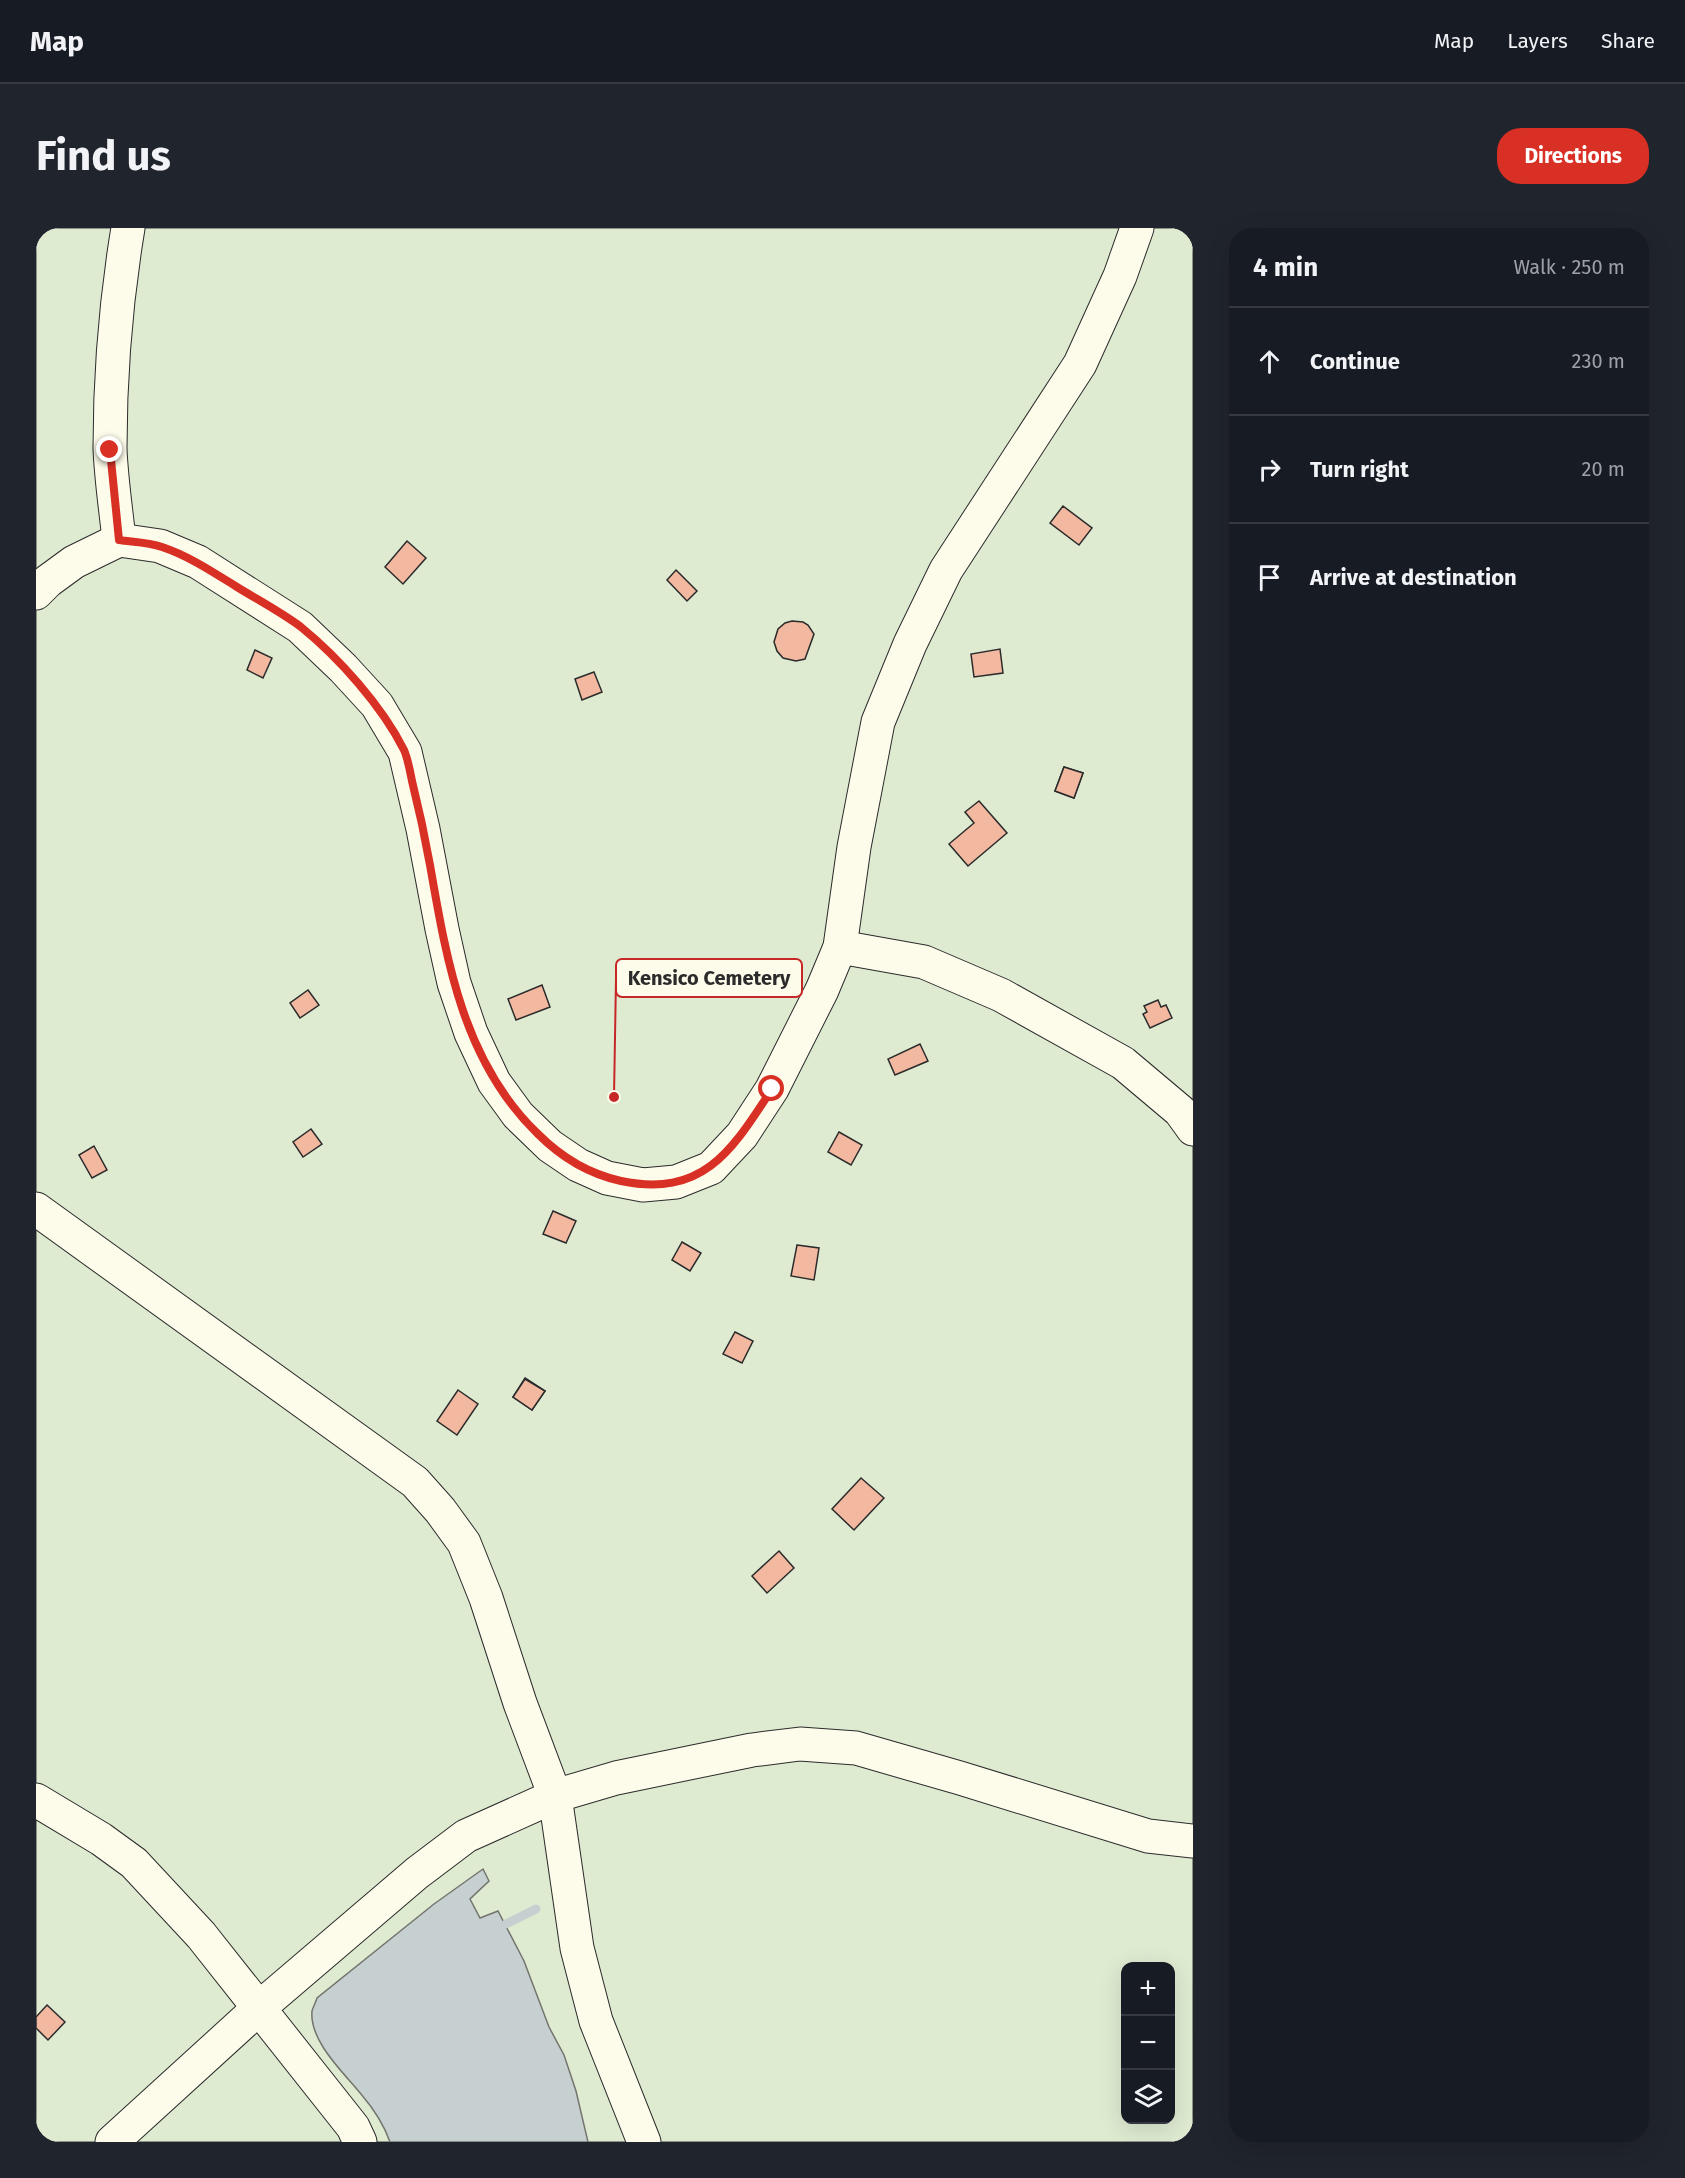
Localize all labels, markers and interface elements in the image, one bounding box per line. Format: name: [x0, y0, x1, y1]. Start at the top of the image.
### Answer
text: Map: [30, 25, 84, 58]
text: Map: [1434, 28, 1474, 54]
text: Layers: [1507, 28, 1568, 54]
text: Share: [1601, 28, 1655, 54]
button: Directions: [1497, 128, 1649, 184]
text: Find us: [36, 131, 171, 181]
text: 4 min: [1253, 252, 1318, 283]
text: Walk · 250 m: [1513, 255, 1625, 279]
icon: ahead: [1253, 345, 1286, 378]
text: Continue: [1310, 348, 1400, 375]
text: 230 m: [1572, 349, 1625, 373]
route end: [96, 436, 122, 462]
icon: right: [1253, 453, 1286, 486]
text: Turn right: [1310, 456, 1409, 483]
text: 20 m: [1582, 457, 1625, 481]
icon: arrive: [1253, 561, 1286, 594]
text: Arrive at destination: [1310, 564, 1517, 591]
callout: Kensico Cemetery: [616, 959, 802, 997]
text: Kensico Cemetery: [628, 966, 791, 990]
route start: [758, 1075, 784, 1101]
map controls: [1121, 1962, 1175, 2124]
button: +: [1121, 1962, 1175, 2016]
button: −: [1121, 2016, 1175, 2070]
button: layers: [1121, 2070, 1175, 2124]

